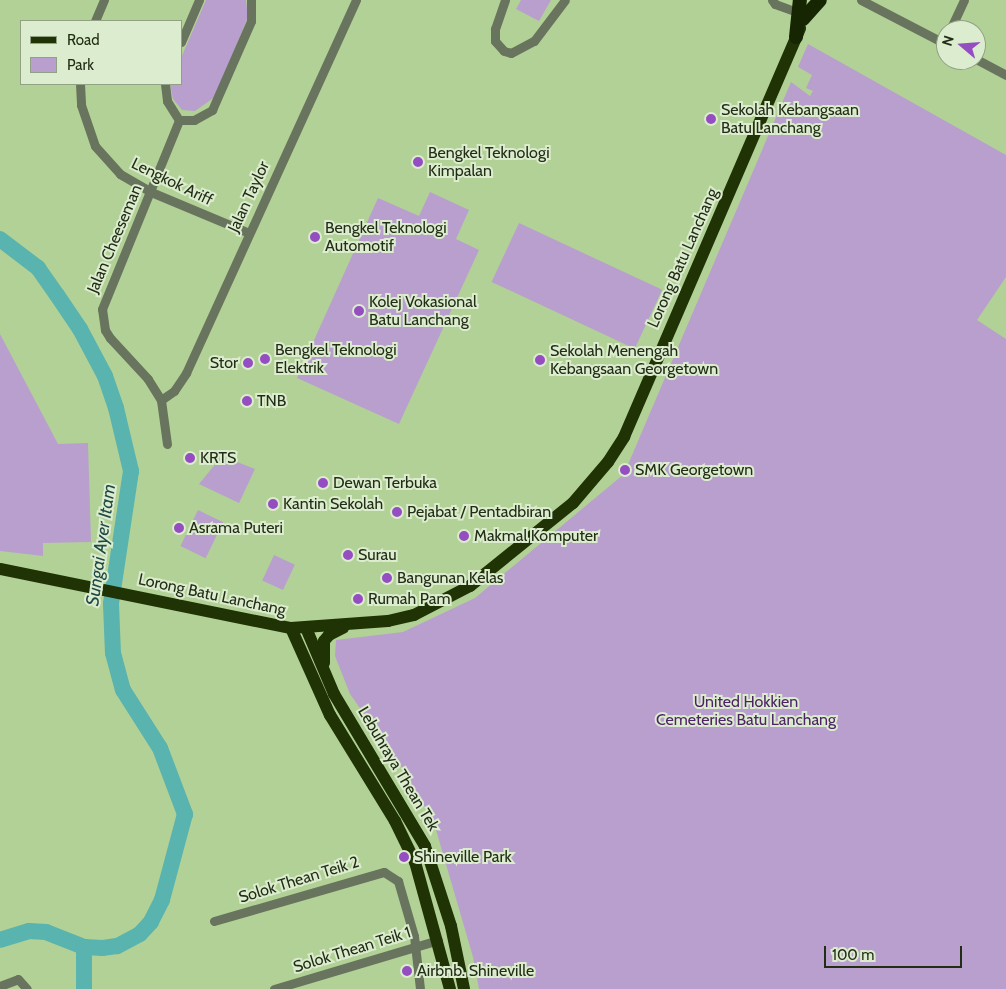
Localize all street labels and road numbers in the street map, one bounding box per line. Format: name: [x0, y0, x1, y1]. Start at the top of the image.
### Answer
street label: Lengkok Ariff: [128, 154, 216, 210]
street label: Jalan Taylor: [224, 158, 274, 236]
street label: Jalan Cheeseman: [84, 182, 146, 296]
street label: Lorong Batu Lanchang: [644, 185, 722, 331]
street label: Lorong Batu Lanchang: [136, 570, 288, 620]
street label: Lebuhraya Thean Tek: [353, 703, 443, 835]
street label: Solok Thean Teik 2: [236, 853, 362, 907]
street label: Solok Thean Teik 1: [291, 923, 413, 977]

